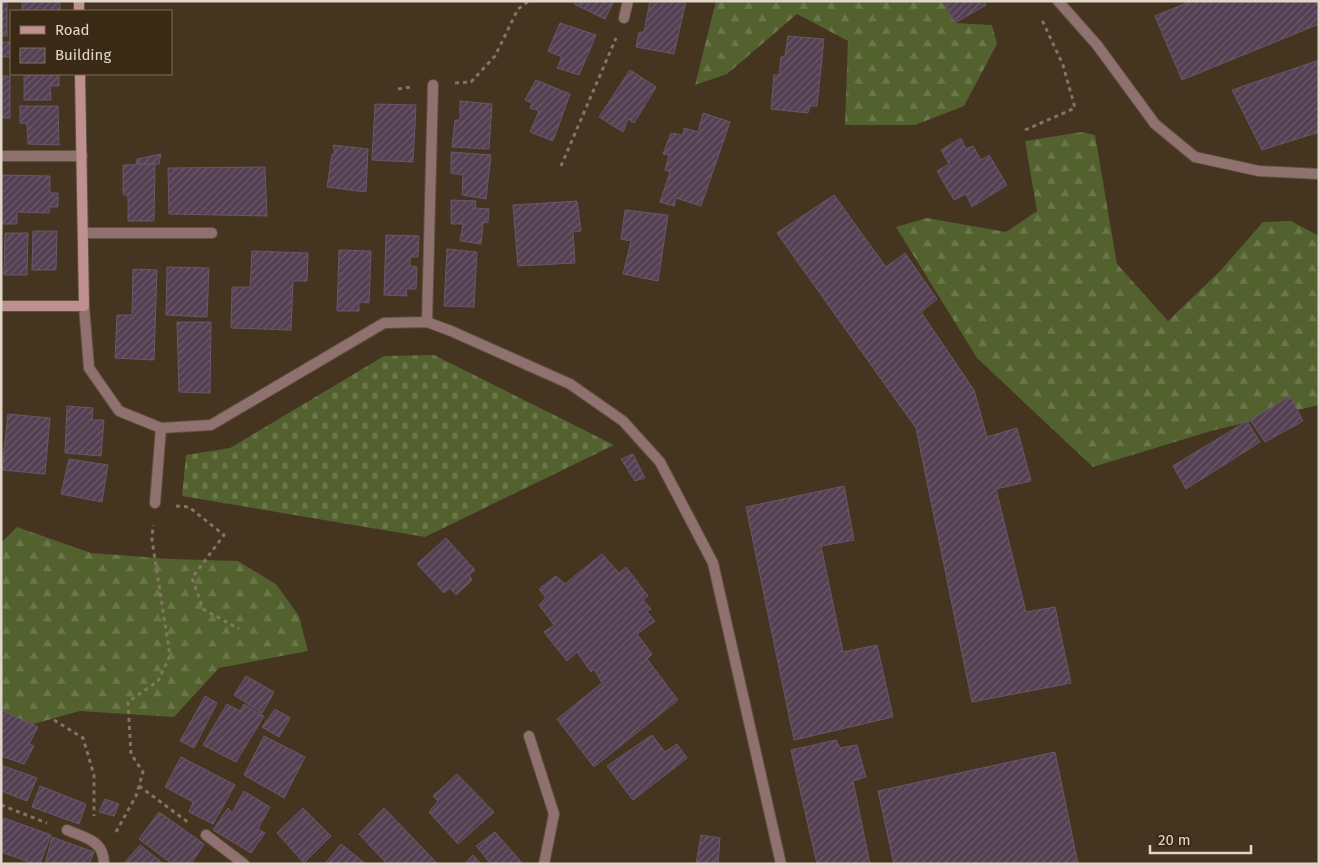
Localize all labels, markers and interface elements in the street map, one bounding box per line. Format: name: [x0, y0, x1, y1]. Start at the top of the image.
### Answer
legend: [10, 10, 172, 75]
text: Road: [55, 21, 90, 39]
text: Building: [55, 46, 111, 64]
scale bar: [1150, 822, 1251, 854]
text: 20 m: [1158, 831, 1191, 849]

